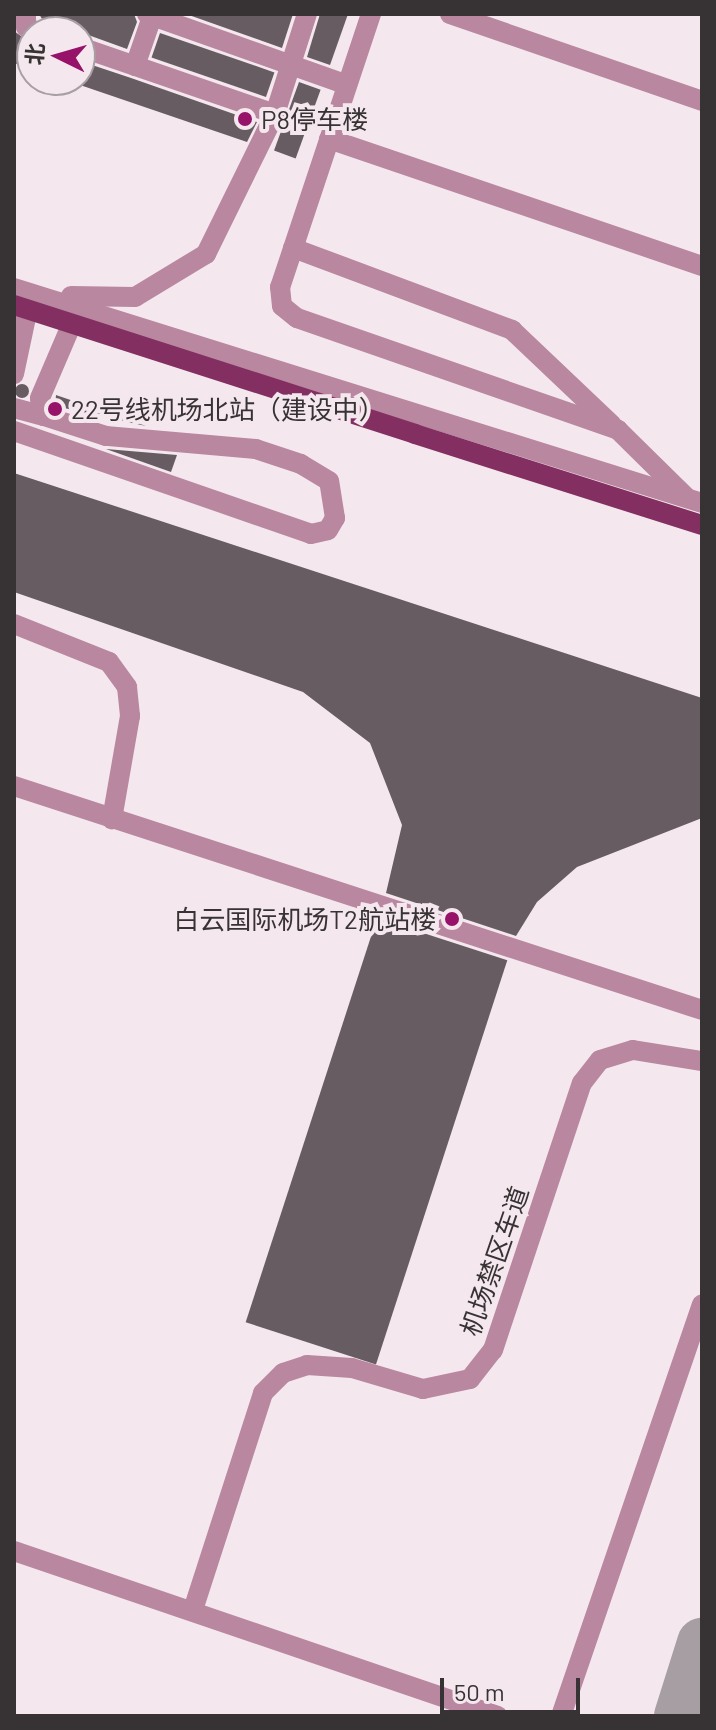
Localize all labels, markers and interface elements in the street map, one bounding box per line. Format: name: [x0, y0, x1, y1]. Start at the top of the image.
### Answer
north arrow: [16, 16, 96, 96]
text: 北: [20, 42, 48, 66]
place label: P8停车楼: [261, 103, 368, 135]
marker: P8停车楼: [236, 110, 254, 128]
place label: 22号线机场北站（建设中）: [71, 393, 385, 425]
marker: 22号线机场北站（建设中）: [46, 400, 64, 418]
place label: 白云国际机场T2航站楼: [173, 903, 436, 935]
marker: 白云国际机场T2航站楼: [443, 910, 461, 928]
street label: 机场禁区车道: [454, 1182, 534, 1340]
scale bar: [444, 1662, 584, 1712]
text: 50 m: [454, 1677, 505, 1706]

